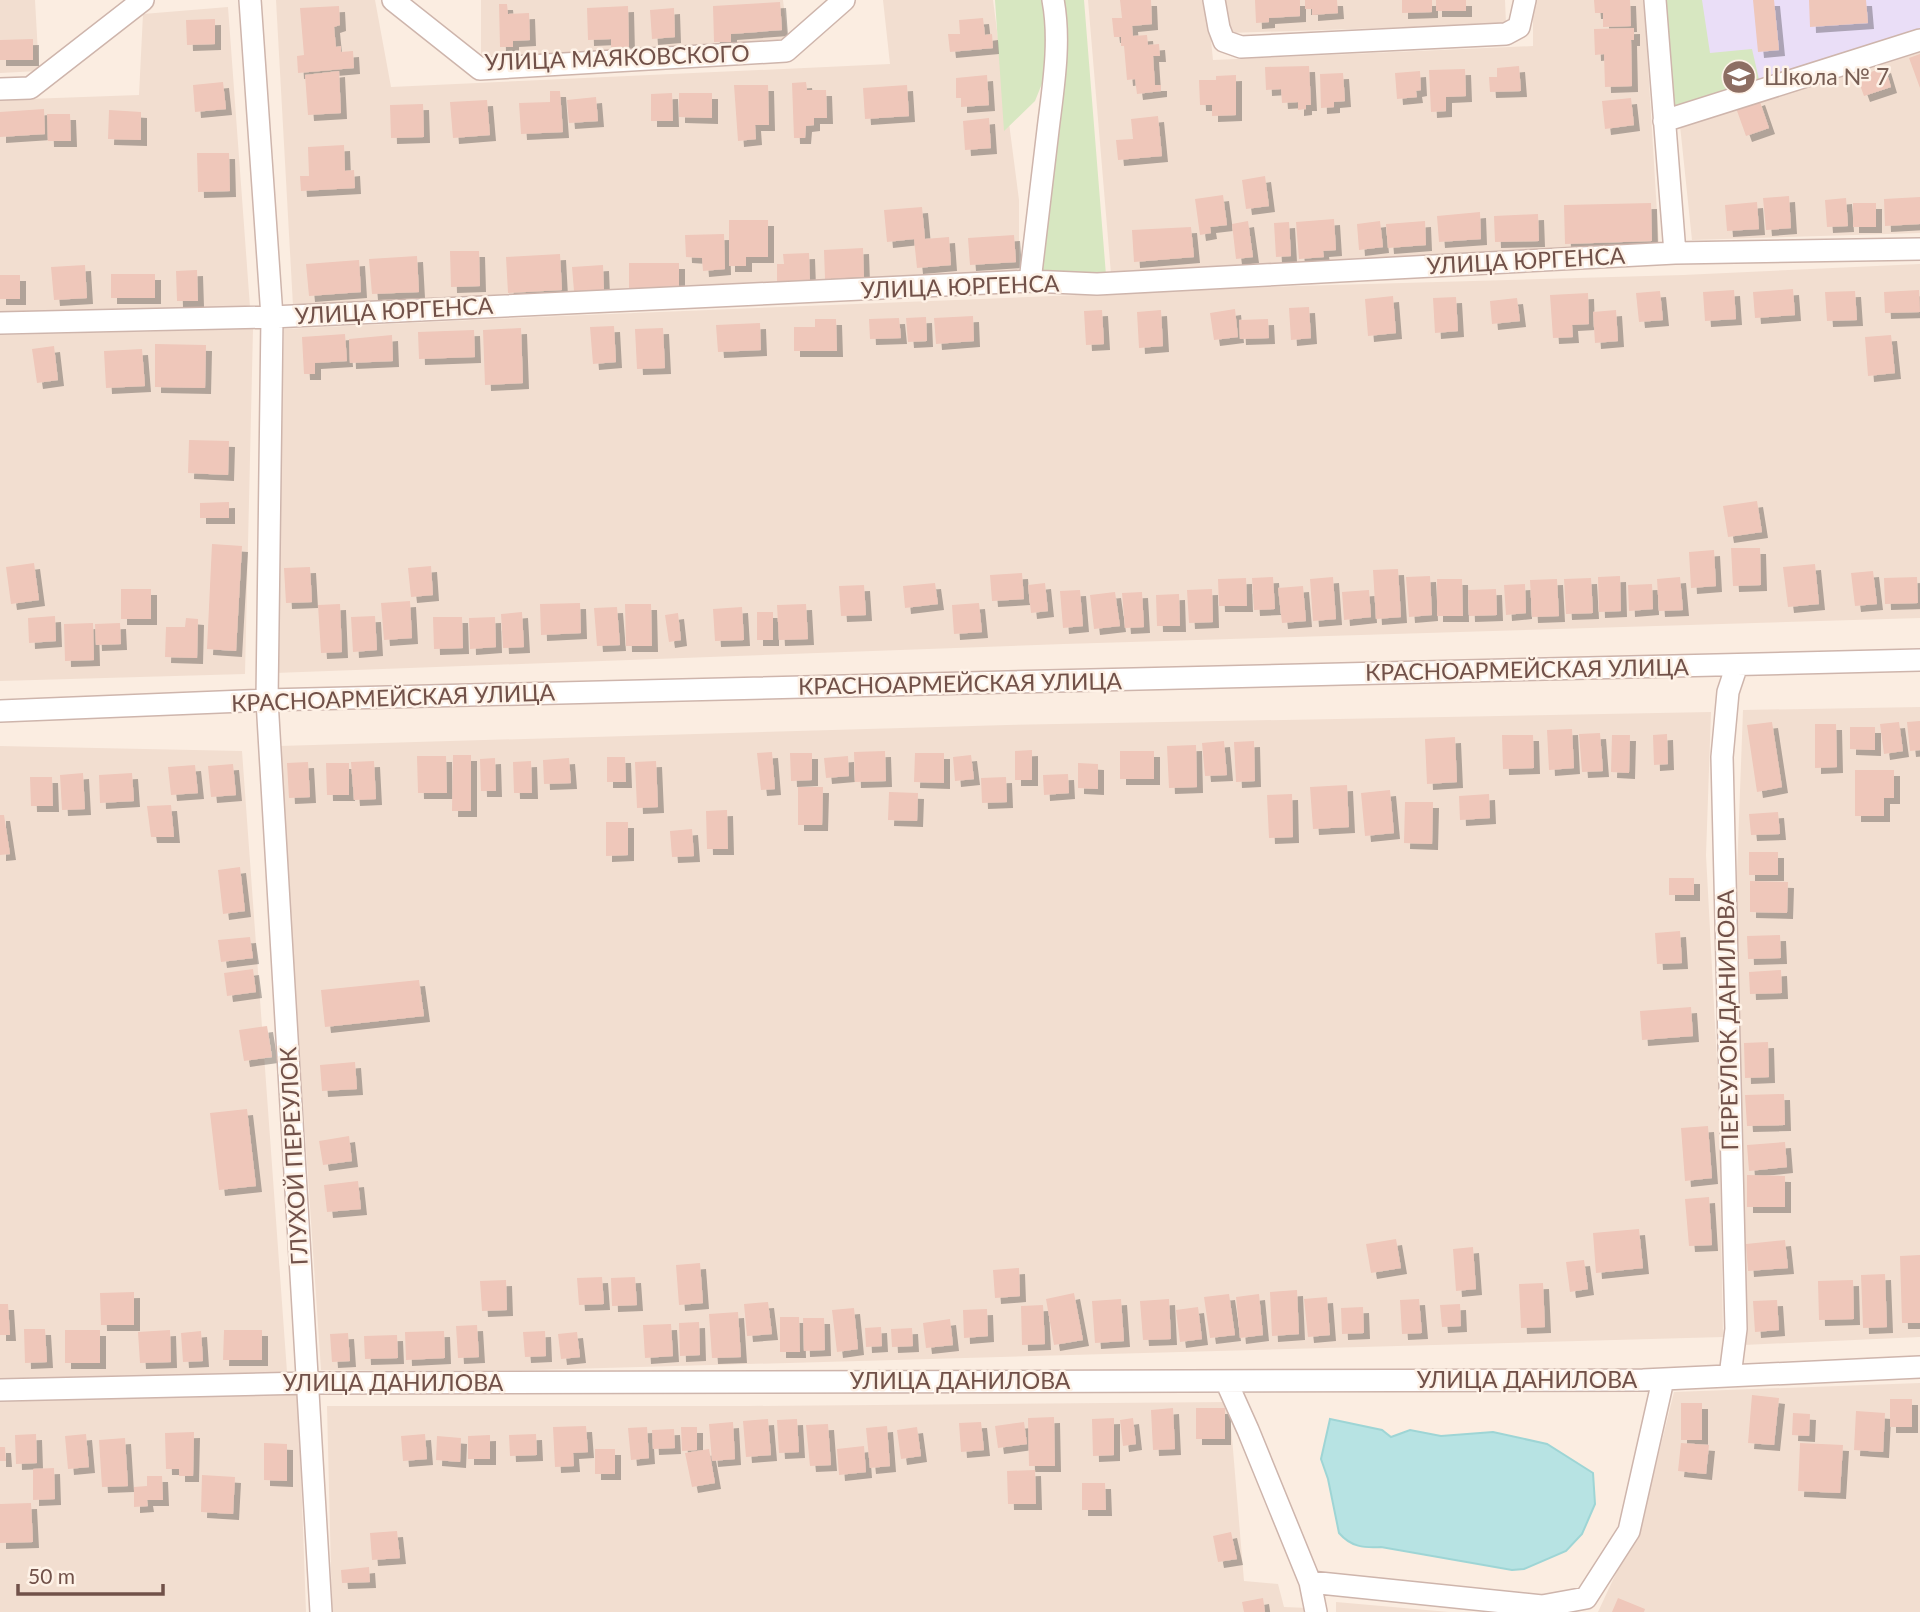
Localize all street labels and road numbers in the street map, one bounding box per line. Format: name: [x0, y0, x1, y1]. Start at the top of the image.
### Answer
street label: УЛИЦА МАЯКОВСКОГО: [484, 38, 750, 76]
street label: УЛИЦА ЮРГЕНСА: [1426, 241, 1626, 279]
street label: УЛИЦА ЮРГЕНСА: [860, 269, 1060, 303]
street label: УЛИЦА ЮРГЕНСА: [294, 291, 494, 329]
street label: КРАСНОАРМЕЙСКАЯ УЛИЦА: [1365, 652, 1690, 686]
street label: КРАСНОАРМЕЙСКАЯ УЛИЦА: [798, 666, 1123, 700]
street label: КРАСНОАРМЕЙСКАЯ УЛИЦА: [231, 677, 556, 717]
street label: ПЕРЕУЛОК ДАНИЛОВА: [1711, 889, 1743, 1151]
street label: ГЛУХОЙ ПЕРЕУЛОК: [273, 1045, 313, 1266]
street label: УЛИЦА ДАНИЛОВА: [1417, 1365, 1638, 1393]
street label: УЛИЦА ДАНИЛОВА: [850, 1366, 1071, 1394]
street label: УЛИЦА ДАНИЛОВА: [283, 1368, 504, 1396]

